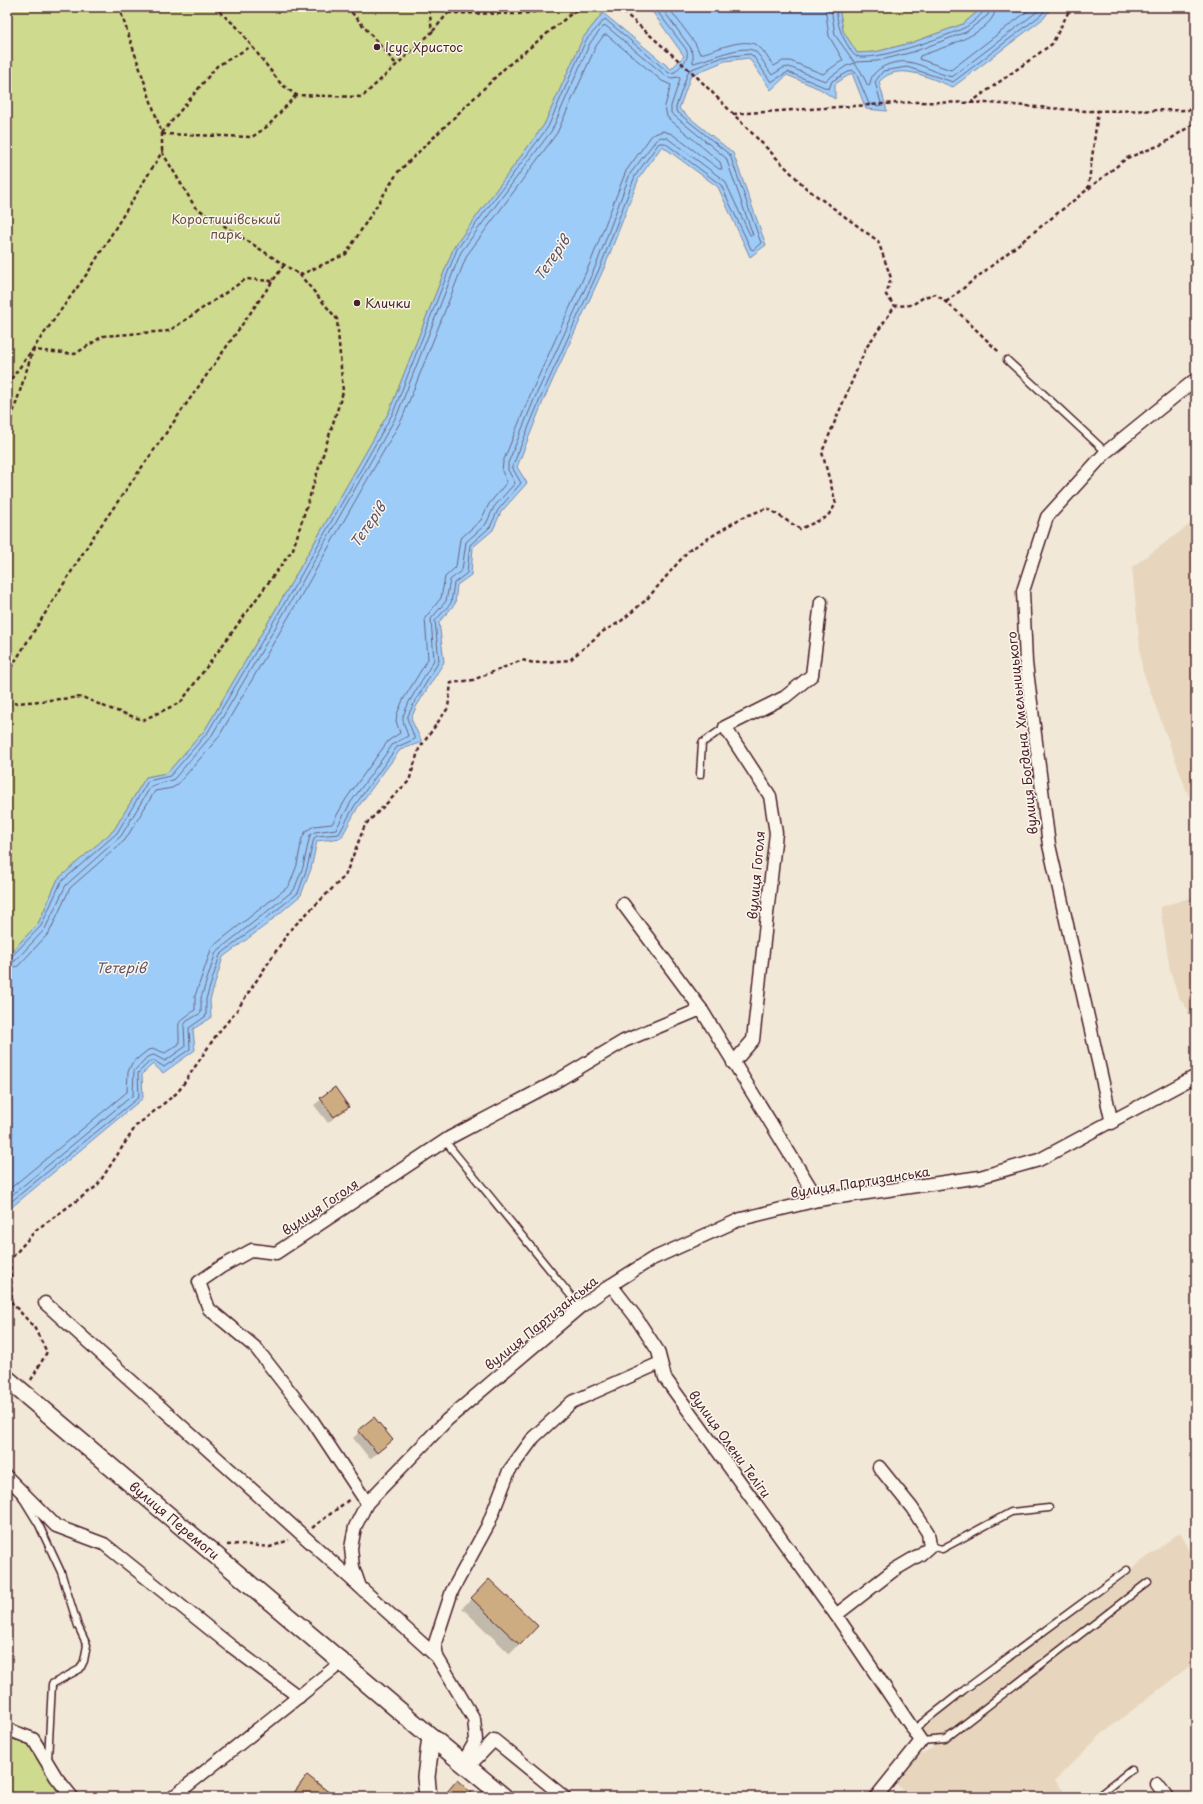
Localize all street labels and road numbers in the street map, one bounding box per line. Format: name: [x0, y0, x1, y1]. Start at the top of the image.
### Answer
street label: вулиця Богдана Хмельницького: [1001, 630, 1042, 836]
street label: вулиця Гоголя: [742, 830, 769, 920]
street label: вулиця Партизанська: [789, 1161, 932, 1202]
street label: вулиця Гоголя: [278, 1174, 362, 1239]
street label: вулиця Партизанська: [480, 1270, 602, 1374]
street label: вулиця Олени Теліги: [685, 1386, 776, 1501]
street label: вулиця Перемоги: [126, 1476, 224, 1564]

